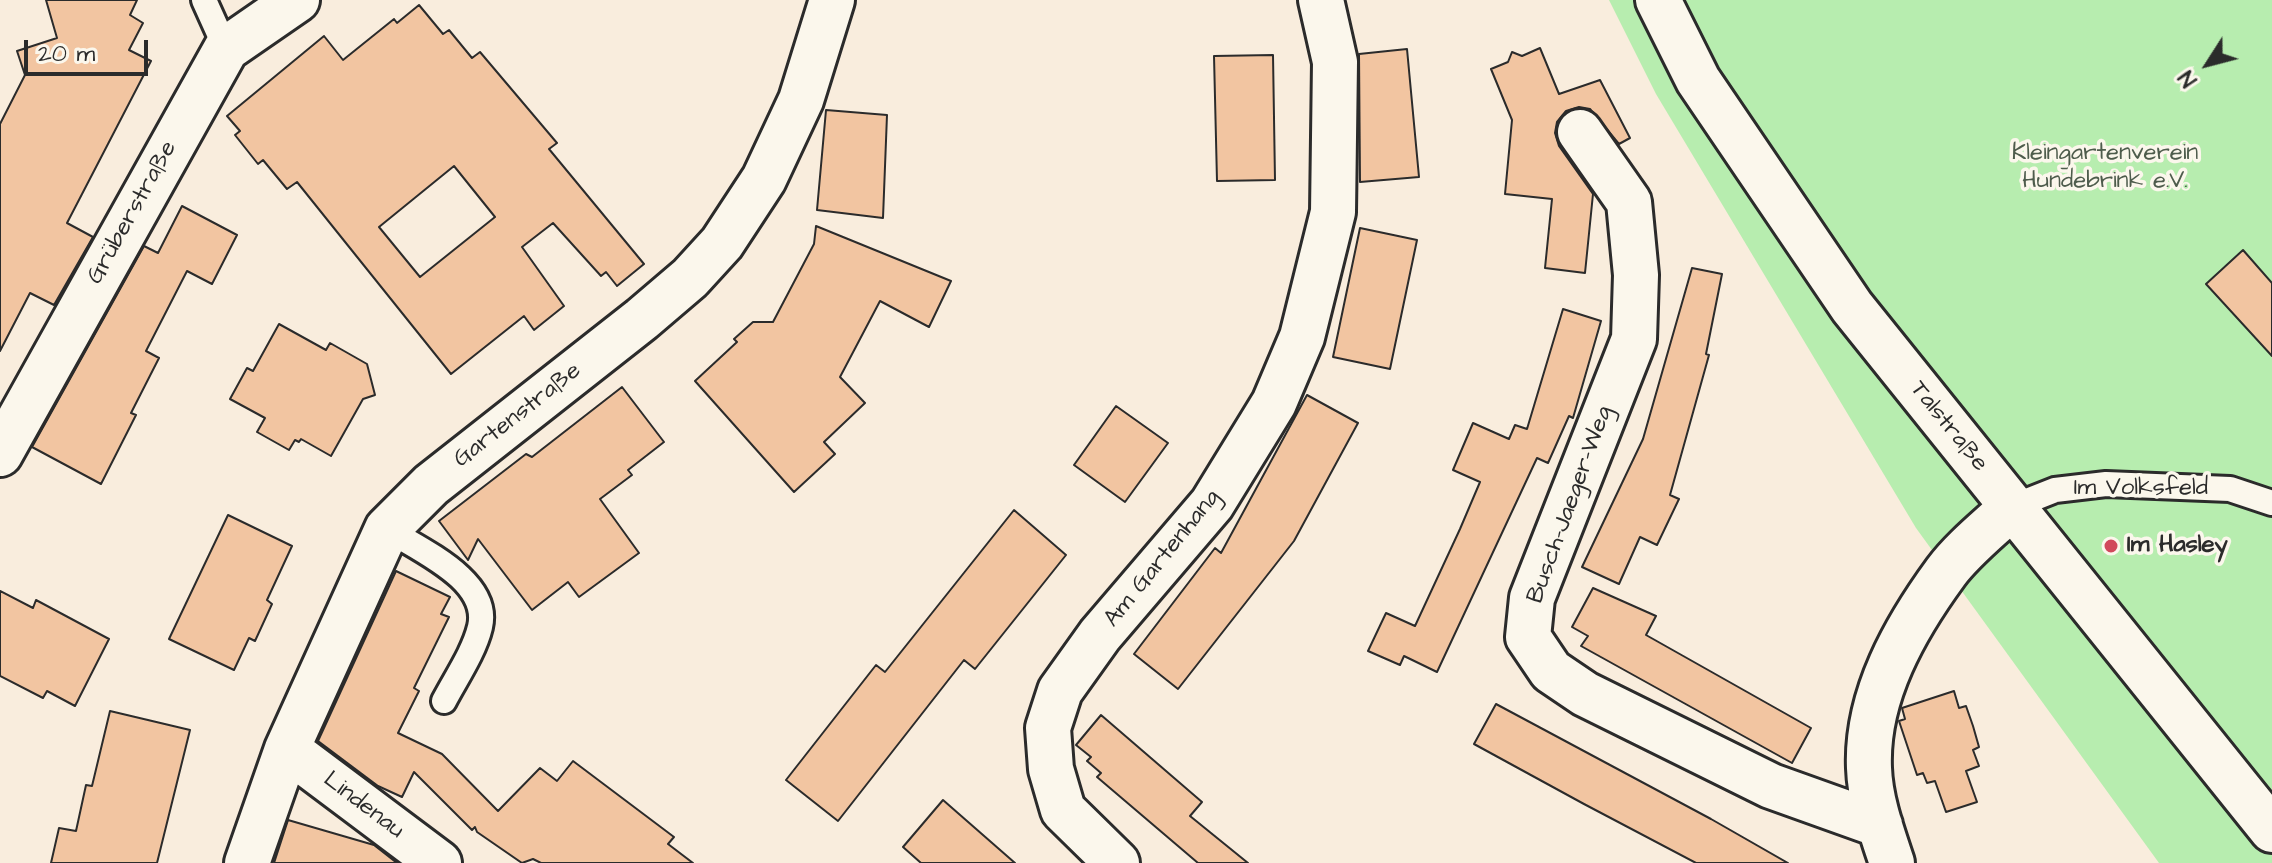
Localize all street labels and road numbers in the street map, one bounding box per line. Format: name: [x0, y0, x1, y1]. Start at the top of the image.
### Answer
street label: Grüberstraße: [82, 136, 184, 290]
street label: Gartenstraße: [448, 357, 588, 475]
street label: Talstraße: [1903, 376, 1993, 478]
street label: Busch-Jaeger-Weg: [1522, 402, 1620, 608]
street label: Im Volksfeld: [2074, 475, 2208, 503]
street label: Am Gartenhang: [1099, 484, 1227, 634]
street label: Lindenau: [317, 766, 409, 846]

